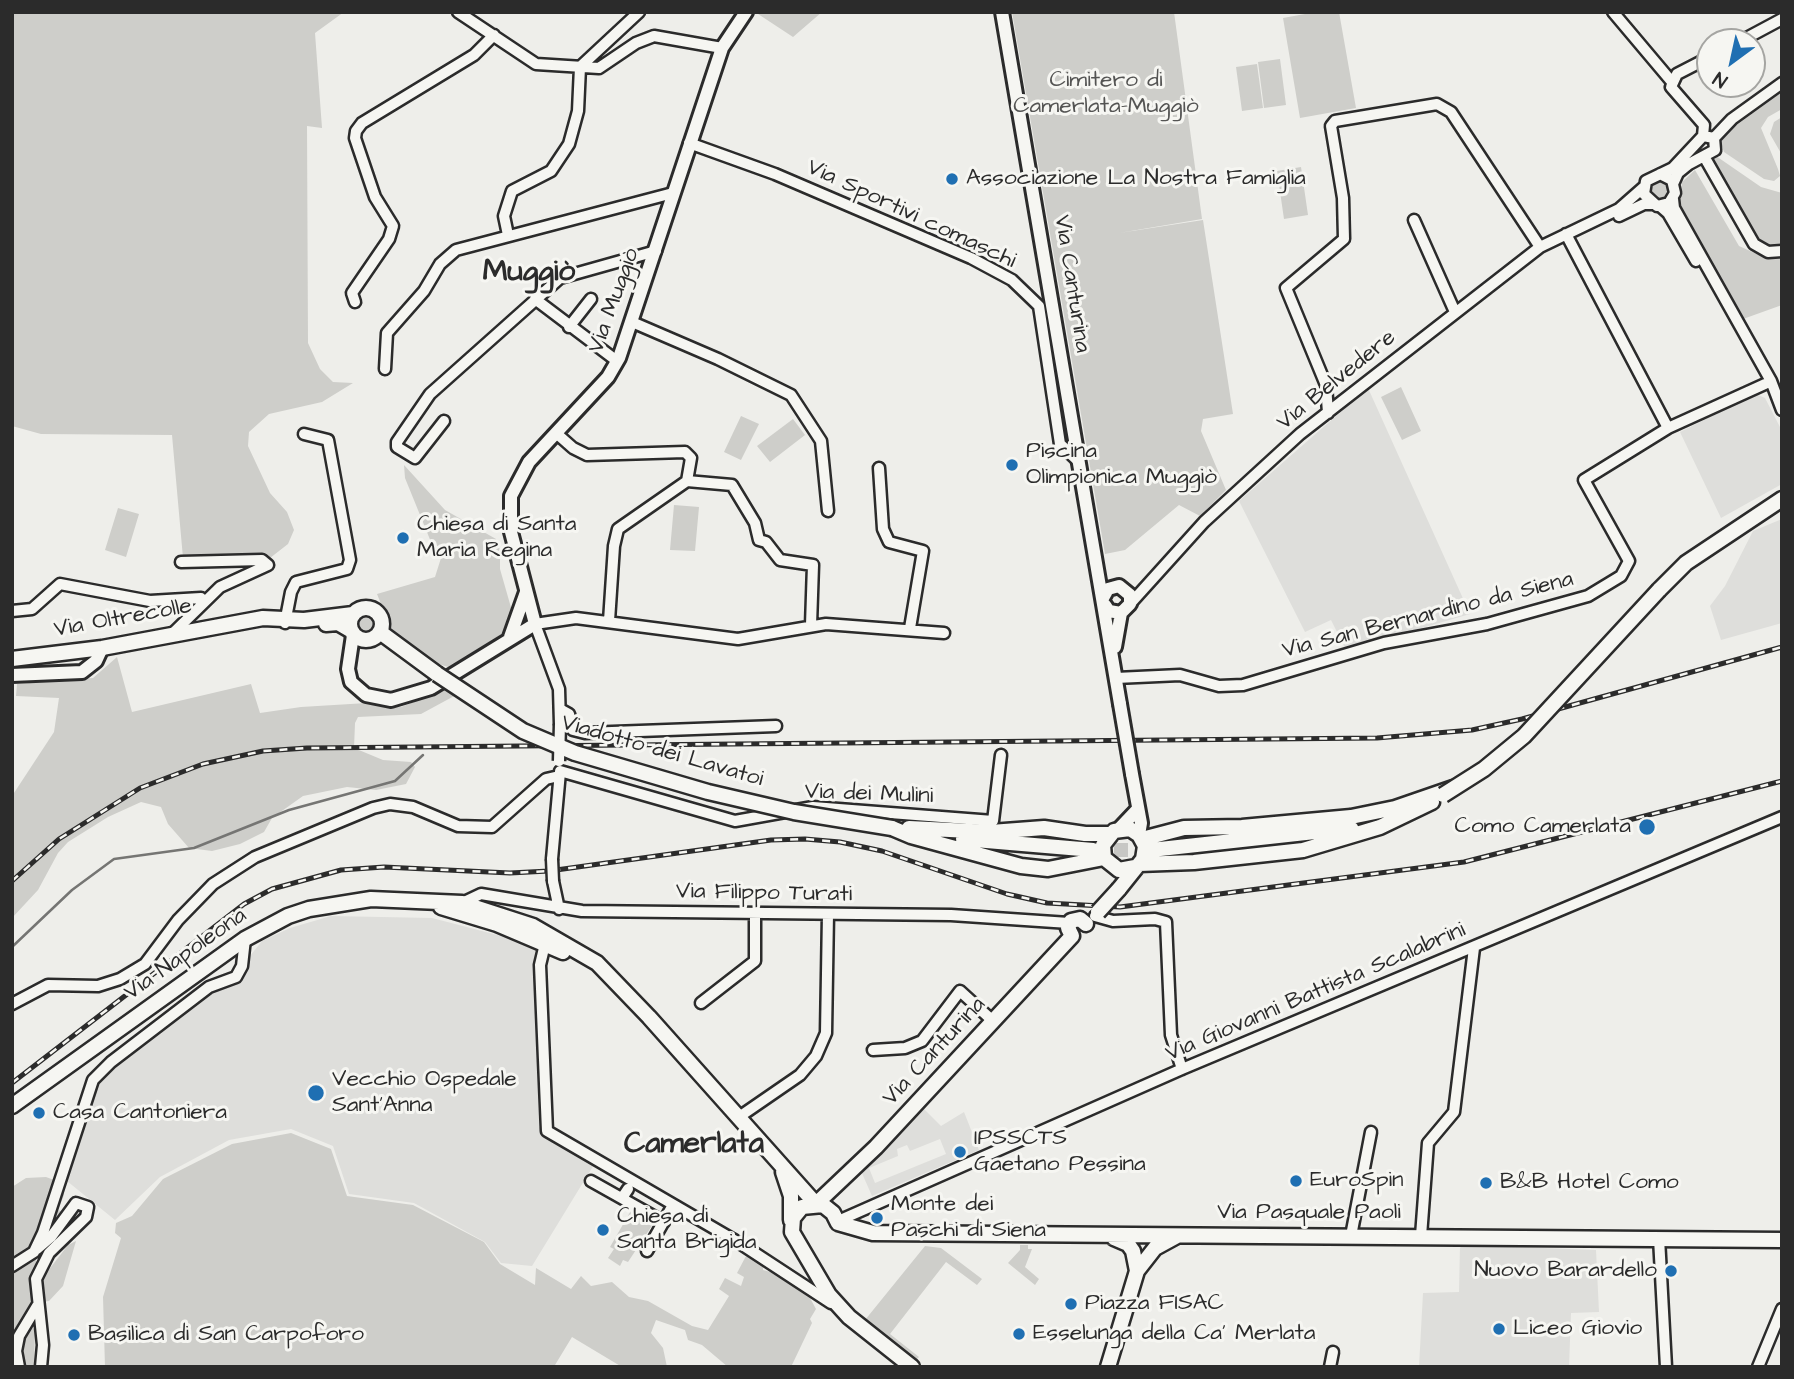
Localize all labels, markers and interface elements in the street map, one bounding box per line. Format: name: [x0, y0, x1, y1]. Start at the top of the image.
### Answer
north arrow: [1696, 28, 1766, 98]
text: N: [1708, 65, 1733, 94]
park label: Cimitero di Camerlata-Muggiò: [1013, 67, 1199, 121]
street label: Via Sportivi comaschi: [802, 154, 1020, 276]
place label: Associazione La Nostra Famiglia: [966, 165, 1306, 193]
marker: Associazione La Nostra Famiglia: [944, 171, 960, 187]
street label: Via Canturina: [1047, 213, 1095, 355]
street label: Via Muggiò: [583, 245, 647, 357]
district label: Muggiò: [483, 256, 575, 292]
street label: Via Belvedere: [1272, 325, 1402, 437]
place label: Piscina Olimpionica Muggiò: [1026, 438, 1217, 492]
marker: Piscina Olimpionica Muggiò: [1004, 457, 1020, 473]
place label: Chiesa di Santa Maria Regina: [417, 511, 577, 565]
marker: Chiesa di Santa Maria Regina: [395, 530, 411, 546]
street label: Via San Bernardino da Siena: [1280, 566, 1576, 666]
street label: Via Oltrecolle: [52, 593, 194, 645]
street label: Viadotto dei Lavatoi: [558, 710, 766, 794]
street label: Via dei Mulini: [804, 779, 934, 811]
place label: Como Camerlata: [1454, 813, 1631, 841]
marker: Como Camerlata: [1637, 817, 1657, 837]
street label: Via Filippo Turati: [676, 879, 852, 909]
street label: Via Napoleona: [120, 903, 252, 1007]
street label: Via Giovanni Battista Scalabrini: [1162, 917, 1470, 1069]
street label: Via Canturina: [878, 992, 992, 1112]
place label: Vecchio Ospedale Sant'Anna: [332, 1066, 517, 1120]
marker: Vecchio Ospedale Sant'Anna: [306, 1083, 326, 1103]
place label: Casa Cantoniera: [53, 1099, 227, 1127]
marker: Casa Cantoniera: [31, 1105, 47, 1121]
place label: IPSSCTS Gaetano Pessina: [974, 1125, 1146, 1179]
district label: Camerlata: [624, 1128, 764, 1164]
marker: IPSSCTS Gaetano Pessina: [952, 1144, 968, 1160]
place label: EuroSpin: [1310, 1167, 1403, 1195]
place label: B&B Hotel Como: [1500, 1169, 1679, 1197]
marker: EuroSpin: [1288, 1173, 1304, 1189]
marker: B&B Hotel Como: [1478, 1175, 1494, 1191]
place label: Monte dei Paschi di Siena: [891, 1191, 1046, 1245]
street label: Via Pasquale Paoli: [1217, 1199, 1401, 1227]
place label: Chiesa di Santa Brigida: [617, 1203, 757, 1257]
marker: Monte dei Paschi di Siena: [869, 1210, 885, 1226]
marker: Chiesa di Santa Brigida: [595, 1222, 611, 1238]
place label: Nuovo Barardello: [1474, 1257, 1657, 1285]
marker: Nuovo Barardello: [1663, 1263, 1679, 1279]
place label: Piazza FISAC: [1085, 1290, 1224, 1318]
marker: Piazza FISAC: [1063, 1296, 1079, 1312]
place label: Liceo Giovio: [1513, 1315, 1642, 1343]
place label: Esselunga della Ca' Merlata: [1033, 1320, 1315, 1348]
place label: Basilica di San Carpoforo: [88, 1321, 364, 1349]
marker: Liceo Giovio: [1491, 1321, 1507, 1337]
marker: Esselunga della Ca' Merlata: [1011, 1326, 1027, 1342]
marker: Basilica di San Carpoforo: [66, 1327, 82, 1343]

